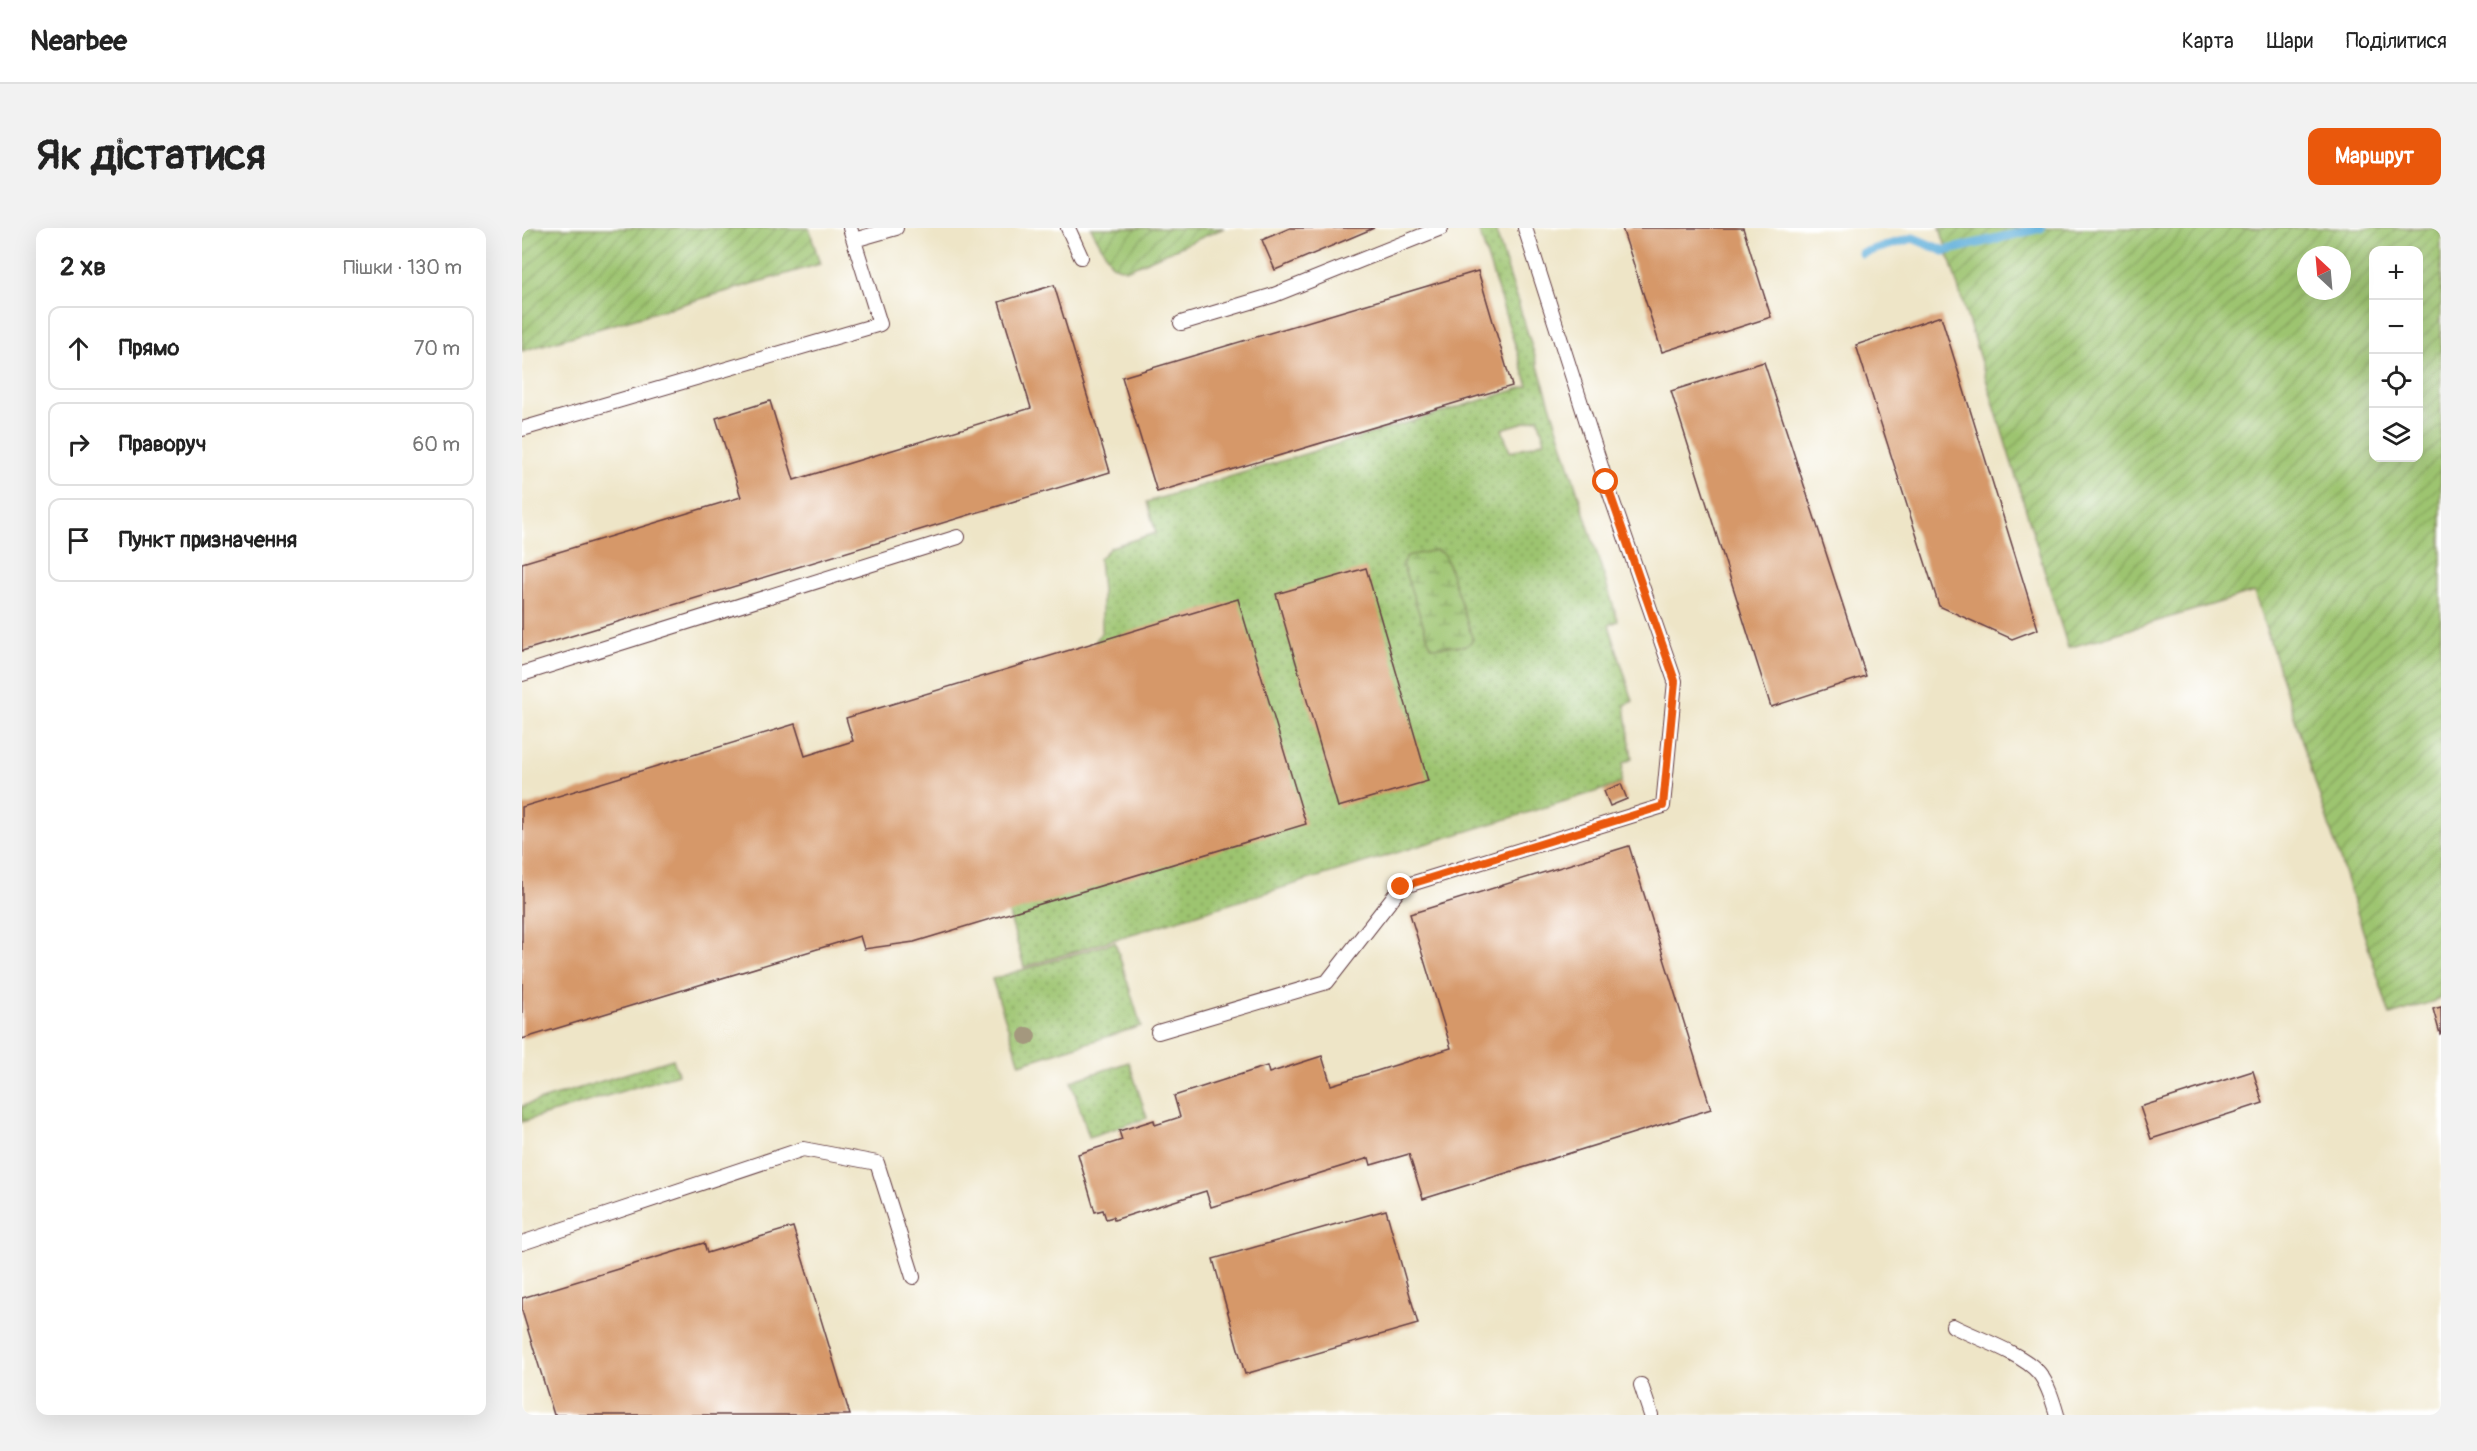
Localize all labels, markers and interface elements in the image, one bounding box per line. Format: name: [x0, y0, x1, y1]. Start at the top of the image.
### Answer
text: Nearbee: [30, 24, 127, 59]
text: Карта: [2182, 28, 2234, 55]
text: Шари: [2267, 28, 2313, 55]
text: Поділитися: [2346, 28, 2447, 55]
button: Маршрут: [2308, 128, 2441, 185]
text: Як дістатися: [36, 130, 266, 182]
north arrow: [2297, 246, 2351, 300]
map controls: [2369, 246, 2423, 462]
button: +: [2369, 246, 2423, 300]
text: 2 хв: [60, 251, 106, 283]
text: Пішки · 130 m: [343, 255, 462, 280]
button: −: [2369, 300, 2423, 354]
icon: ahead: [62, 332, 95, 365]
text: Прямо: [119, 334, 179, 362]
text: 70 m: [414, 336, 460, 361]
button: locate: [2369, 354, 2423, 408]
button: layers: [2369, 408, 2423, 462]
icon: right: [62, 428, 95, 461]
text: Праворуч: [119, 430, 206, 458]
text: 60 m: [413, 432, 460, 457]
route start: [1592, 468, 1618, 494]
icon: arrive: [62, 524, 95, 557]
text: Пункт призначення: [119, 526, 297, 554]
route end: [1387, 873, 1413, 899]

